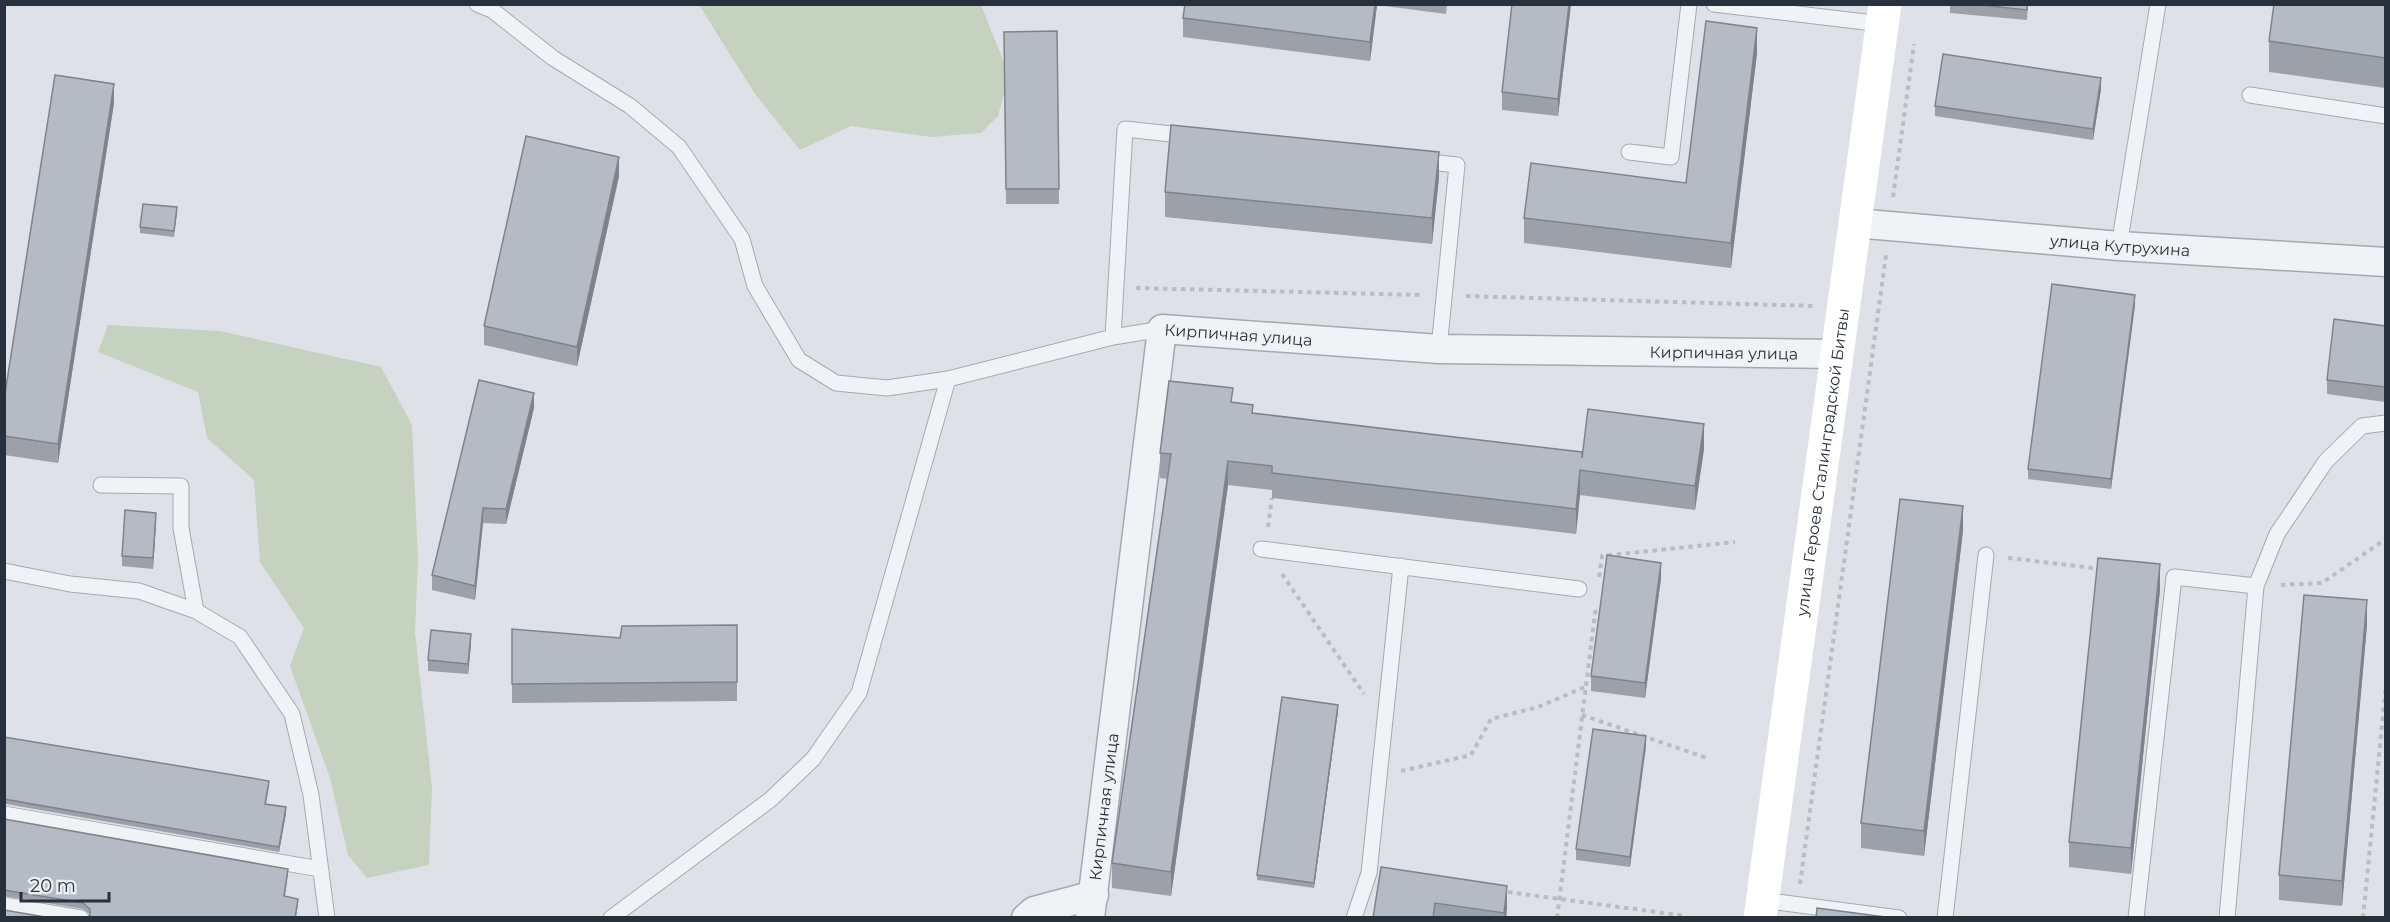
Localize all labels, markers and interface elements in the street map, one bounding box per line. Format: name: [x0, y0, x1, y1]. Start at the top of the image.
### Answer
street label: улица Кутрухина: [2048, 231, 2191, 260]
street label: улица Героев Сталинградской Битвы: [1792, 307, 1853, 618]
street label: Кирпичная улица: [1164, 320, 1313, 350]
street label: Кирпичная улица: [1649, 343, 1798, 364]
street label: Кирпичная улица: [1086, 732, 1123, 882]
scale bar: [21, 865, 110, 903]
text: 20 m: [30, 875, 76, 897]

